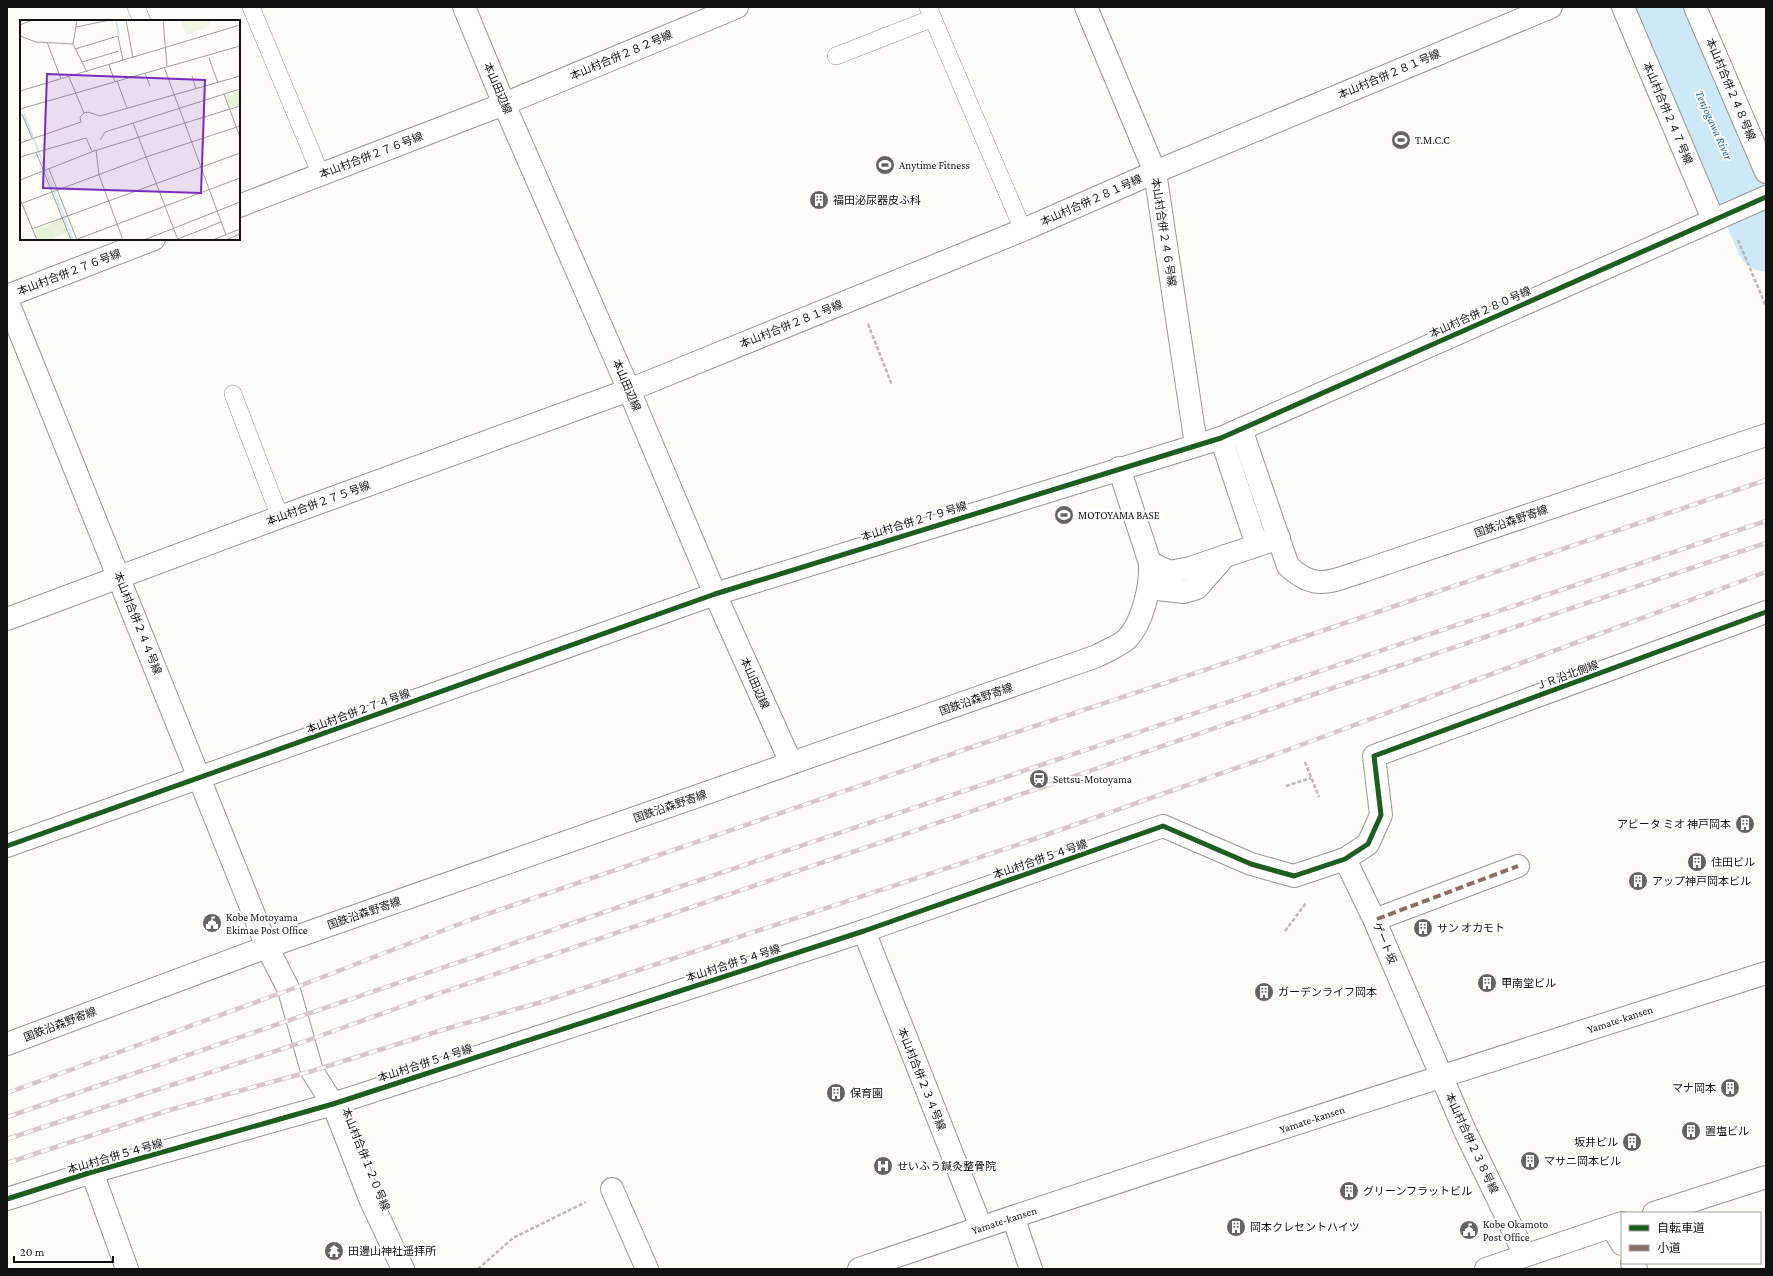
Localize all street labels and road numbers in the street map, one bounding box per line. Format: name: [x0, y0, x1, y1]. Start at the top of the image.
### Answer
street label: 本山村合併２８２号線: [568, 28, 674, 82]
street label: 本山村合併２４８号線: [1704, 36, 1758, 142]
street label: 本山村合併２８１号線: [1336, 47, 1442, 101]
street label: 本山田辺線: [482, 60, 514, 116]
street label: 本山村合併２４７号線: [1641, 60, 1695, 166]
street label: 本山村合併２７６号線: [318, 130, 424, 180]
street label: 本山村合併２８１号線: [1038, 172, 1144, 228]
street label: 本山村合併２４６号線: [1149, 177, 1179, 287]
street label: 本山村合併２７６号線: [16, 247, 122, 297]
street label: 本山村合併２８０号線: [1427, 284, 1533, 340]
street label: 本山村合併２８１号線: [738, 298, 844, 350]
street label: 本山田辺線: [611, 357, 643, 413]
street label: 本山村合併２７５号線: [264, 479, 372, 527]
street label: 本山村合併２７９号線: [860, 499, 968, 543]
street label: 国鉄沿森野寄線: [1473, 503, 1549, 539]
street label: 本山村合併２４４号線: [112, 570, 164, 676]
street label: 本山田辺線: [738, 655, 772, 711]
street label: ＪＲ沿北側線: [1534, 658, 1600, 692]
street label: 国鉄沿森野寄線: [938, 681, 1014, 717]
street label: 本山村合併２７４号線: [304, 687, 412, 735]
street label: 国鉄沿森野寄線: [632, 788, 708, 824]
street label: 本山村合併５４号線: [991, 837, 1089, 881]
street label: 国鉄沿森野寄線: [326, 895, 402, 931]
street label: ゲート坂: [1371, 920, 1399, 966]
street label: 本山村合併５４号線: [684, 942, 782, 984]
street label: Yamate-kansen: [1586, 1003, 1654, 1035]
street label: 国鉄沿森野寄線: [22, 1005, 98, 1043]
street label: 本山村合併２３４号線: [896, 1026, 948, 1132]
street label: 本山村合併５４号線: [376, 1042, 474, 1084]
street label: 本山村合併２３８号線: [1443, 1091, 1501, 1195]
street label: Yamate-kansen: [1278, 1103, 1346, 1135]
street label: 本山村合併１２０号線: [340, 1106, 392, 1212]
street label: 本山村合併５４号線: [66, 1137, 164, 1175]
street label: Yamate-kansen: [970, 1204, 1038, 1236]

